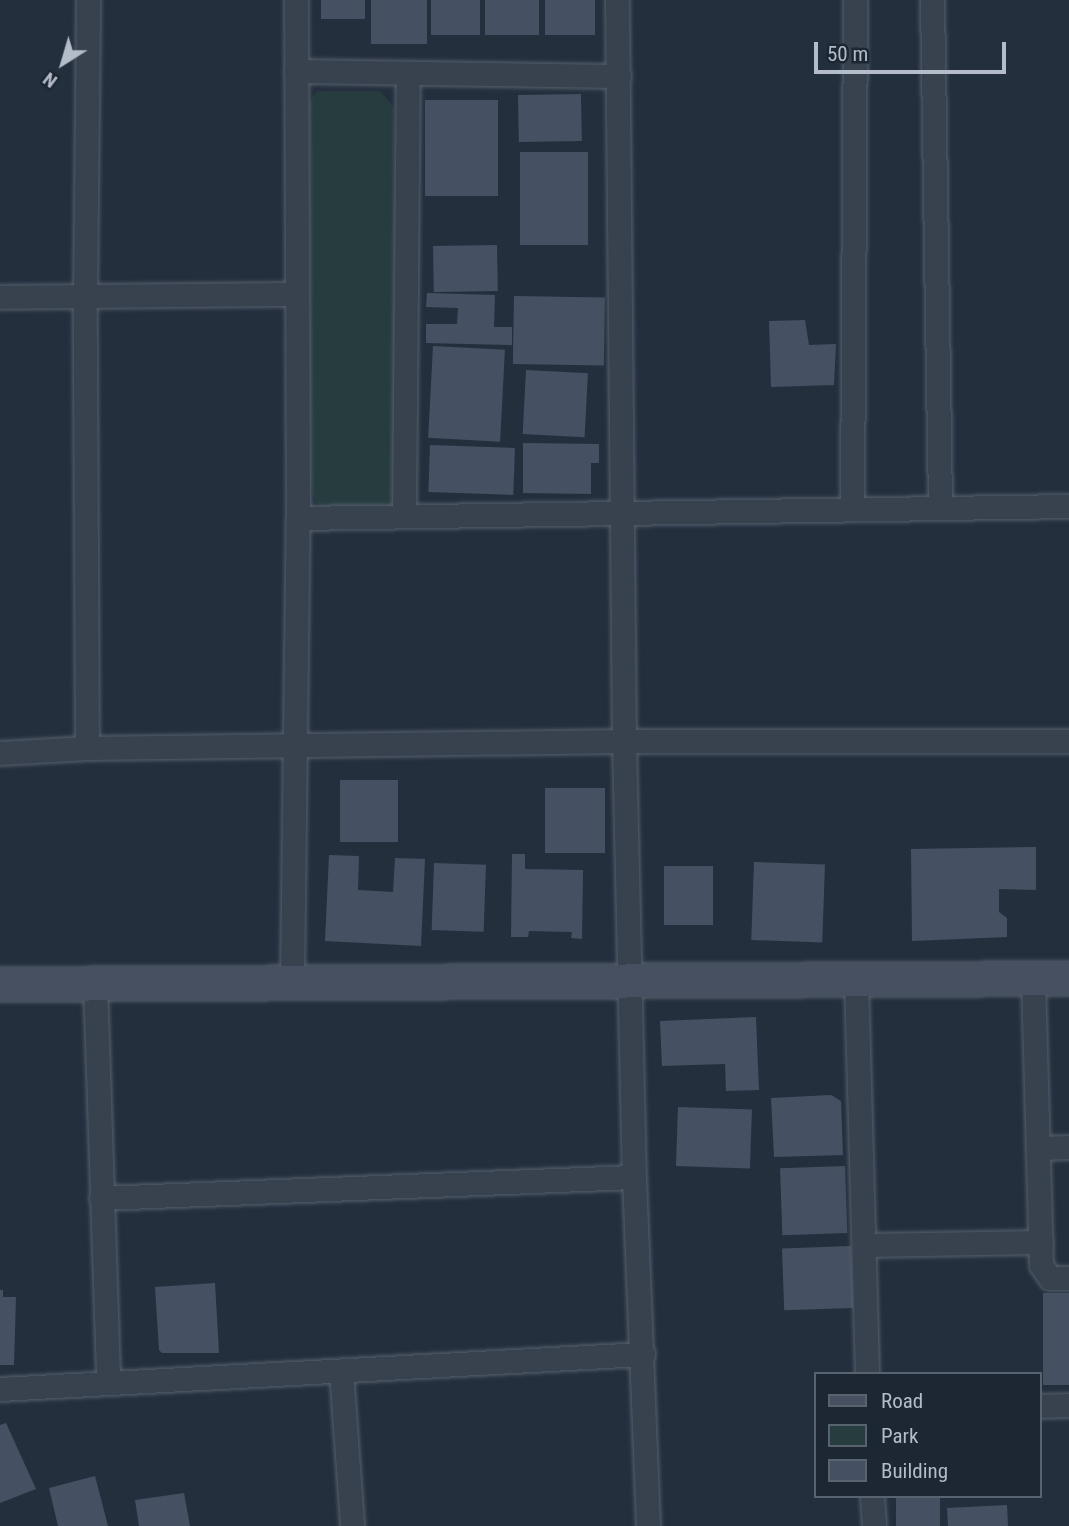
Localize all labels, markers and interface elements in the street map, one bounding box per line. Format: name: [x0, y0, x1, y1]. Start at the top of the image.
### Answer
north arrow: [28, 28, 98, 98]
scale bar: [817, 28, 1010, 72]
text: 50 m: [827, 42, 868, 66]
text: N: [38, 67, 62, 93]
legend: [814, 1372, 1041, 1498]
text: Road: [881, 1389, 923, 1413]
text: Park: [881, 1424, 918, 1448]
text: Building: [881, 1459, 948, 1483]

